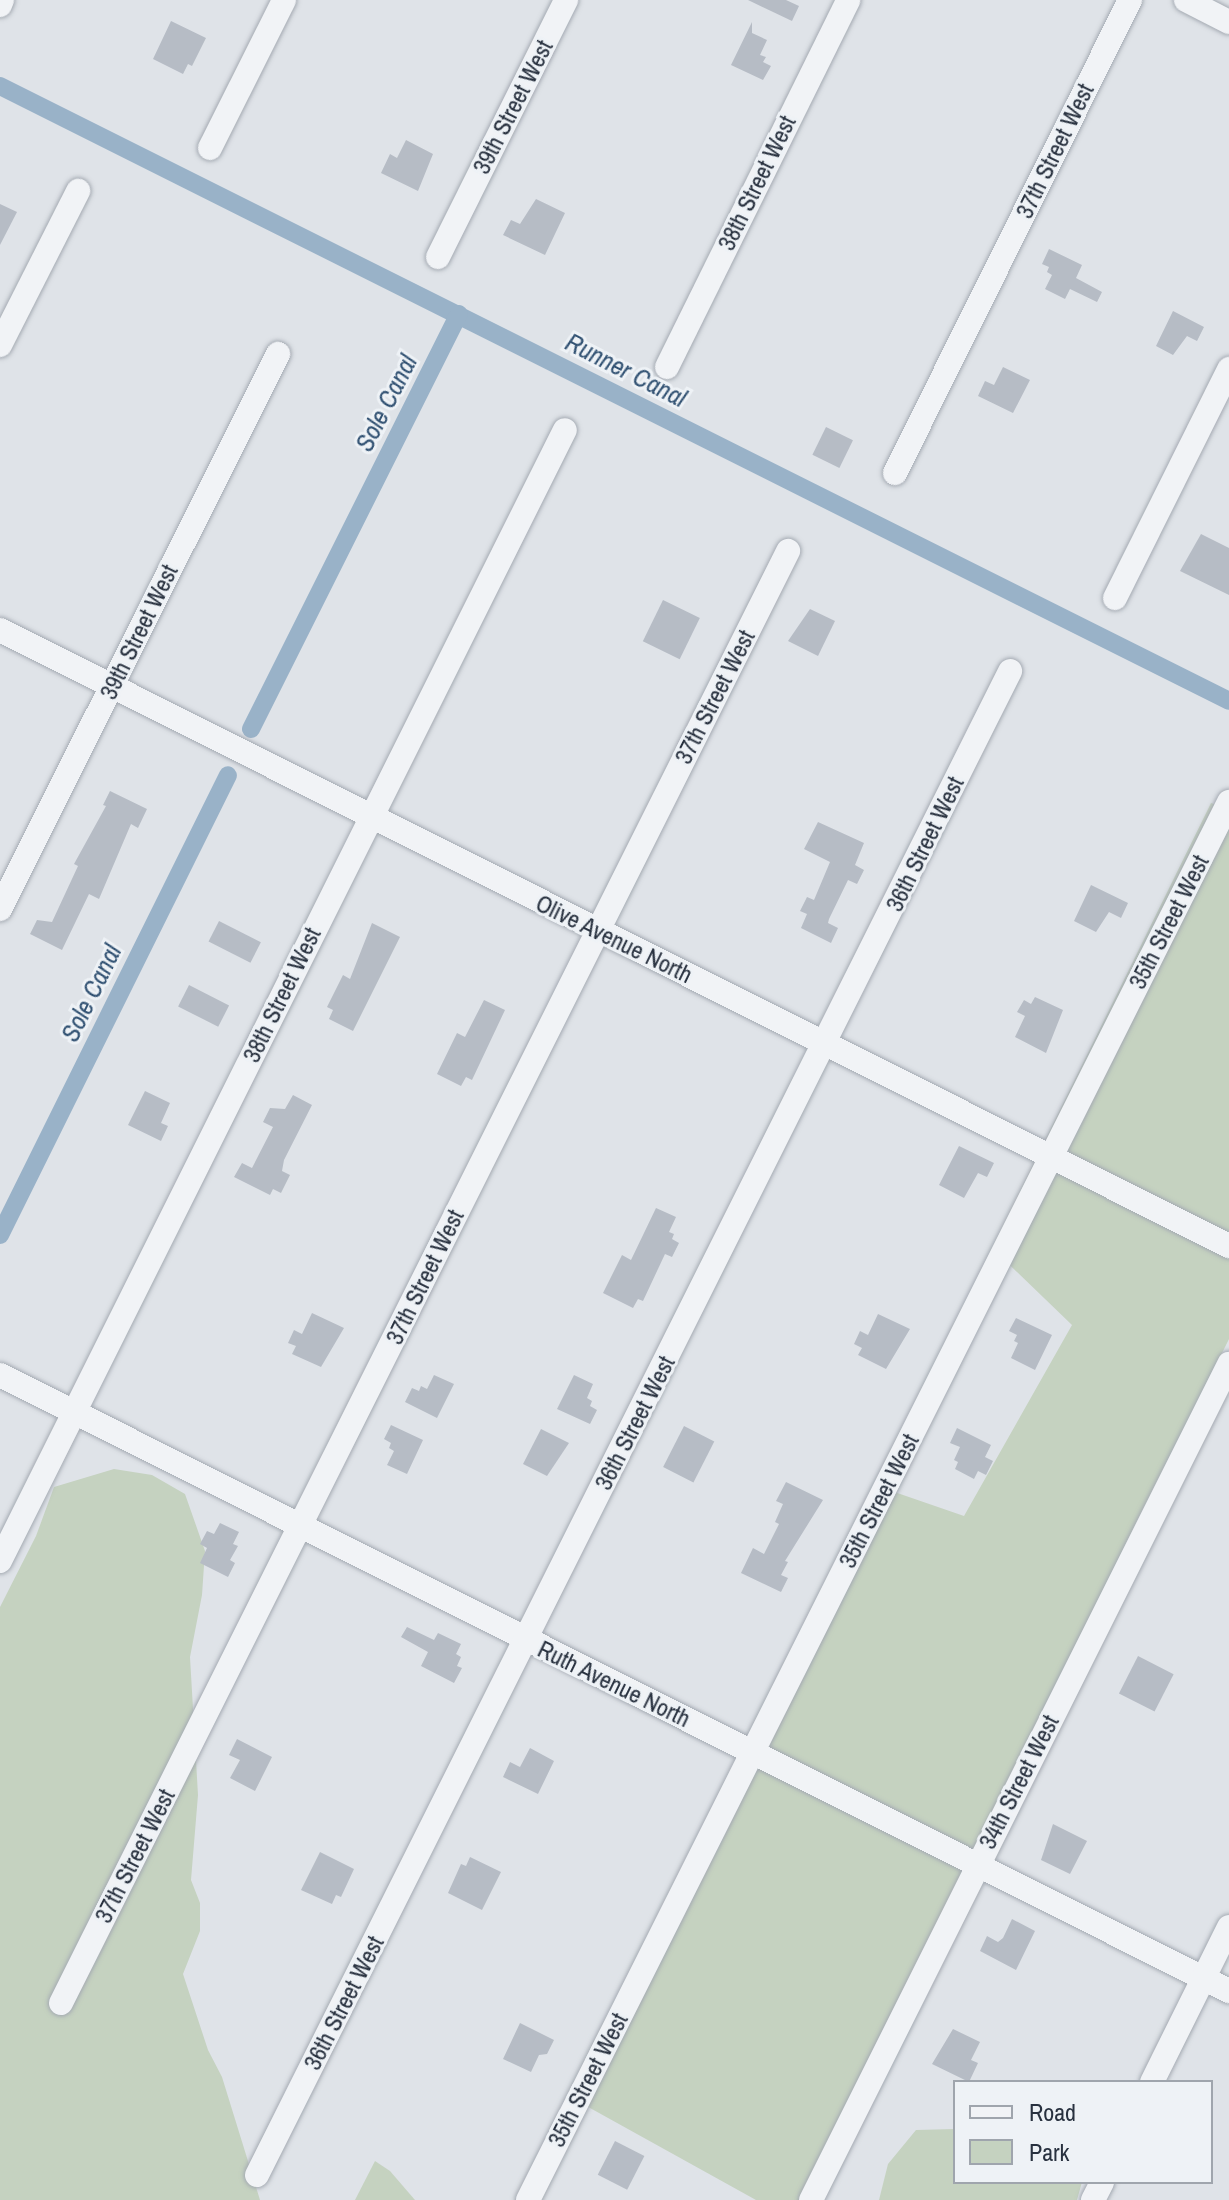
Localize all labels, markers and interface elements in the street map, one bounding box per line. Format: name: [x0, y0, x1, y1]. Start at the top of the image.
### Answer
street label: 39th Street West: [467, 35, 559, 179]
street label: 37th Street West: [1010, 79, 1100, 223]
street label: 38th Street West: [712, 111, 802, 255]
water label: Runner Canal: [560, 326, 692, 414]
water label: Sole Canal: [348, 349, 424, 457]
street label: 39th Street West: [94, 560, 184, 704]
street label: 37th Street West: [669, 625, 761, 769]
street label: 36th Street West: [880, 772, 970, 916]
street label: 35th Street West: [1123, 850, 1215, 994]
street label: Olive Avenue North: [531, 888, 697, 990]
street label: 38th Street West: [237, 923, 327, 1067]
water label: Sole Canal: [54, 939, 128, 1047]
street label: 37th Street West: [380, 1205, 470, 1349]
street label: 36th Street West: [589, 1351, 681, 1495]
street label: 35th Street West: [833, 1429, 925, 1573]
street label: Ruth Avenue North: [533, 1634, 695, 1734]
street label: 34th Street West: [973, 1710, 1065, 1854]
street label: 37th Street West: [89, 1784, 181, 1928]
street label: 36th Street West: [298, 1931, 390, 2075]
street label: 35th Street West: [542, 2008, 634, 2152]
legend: [953, 2080, 1213, 2184]
text: Road: [1029, 2096, 1076, 2128]
text: Park: [1029, 2136, 1069, 2168]

